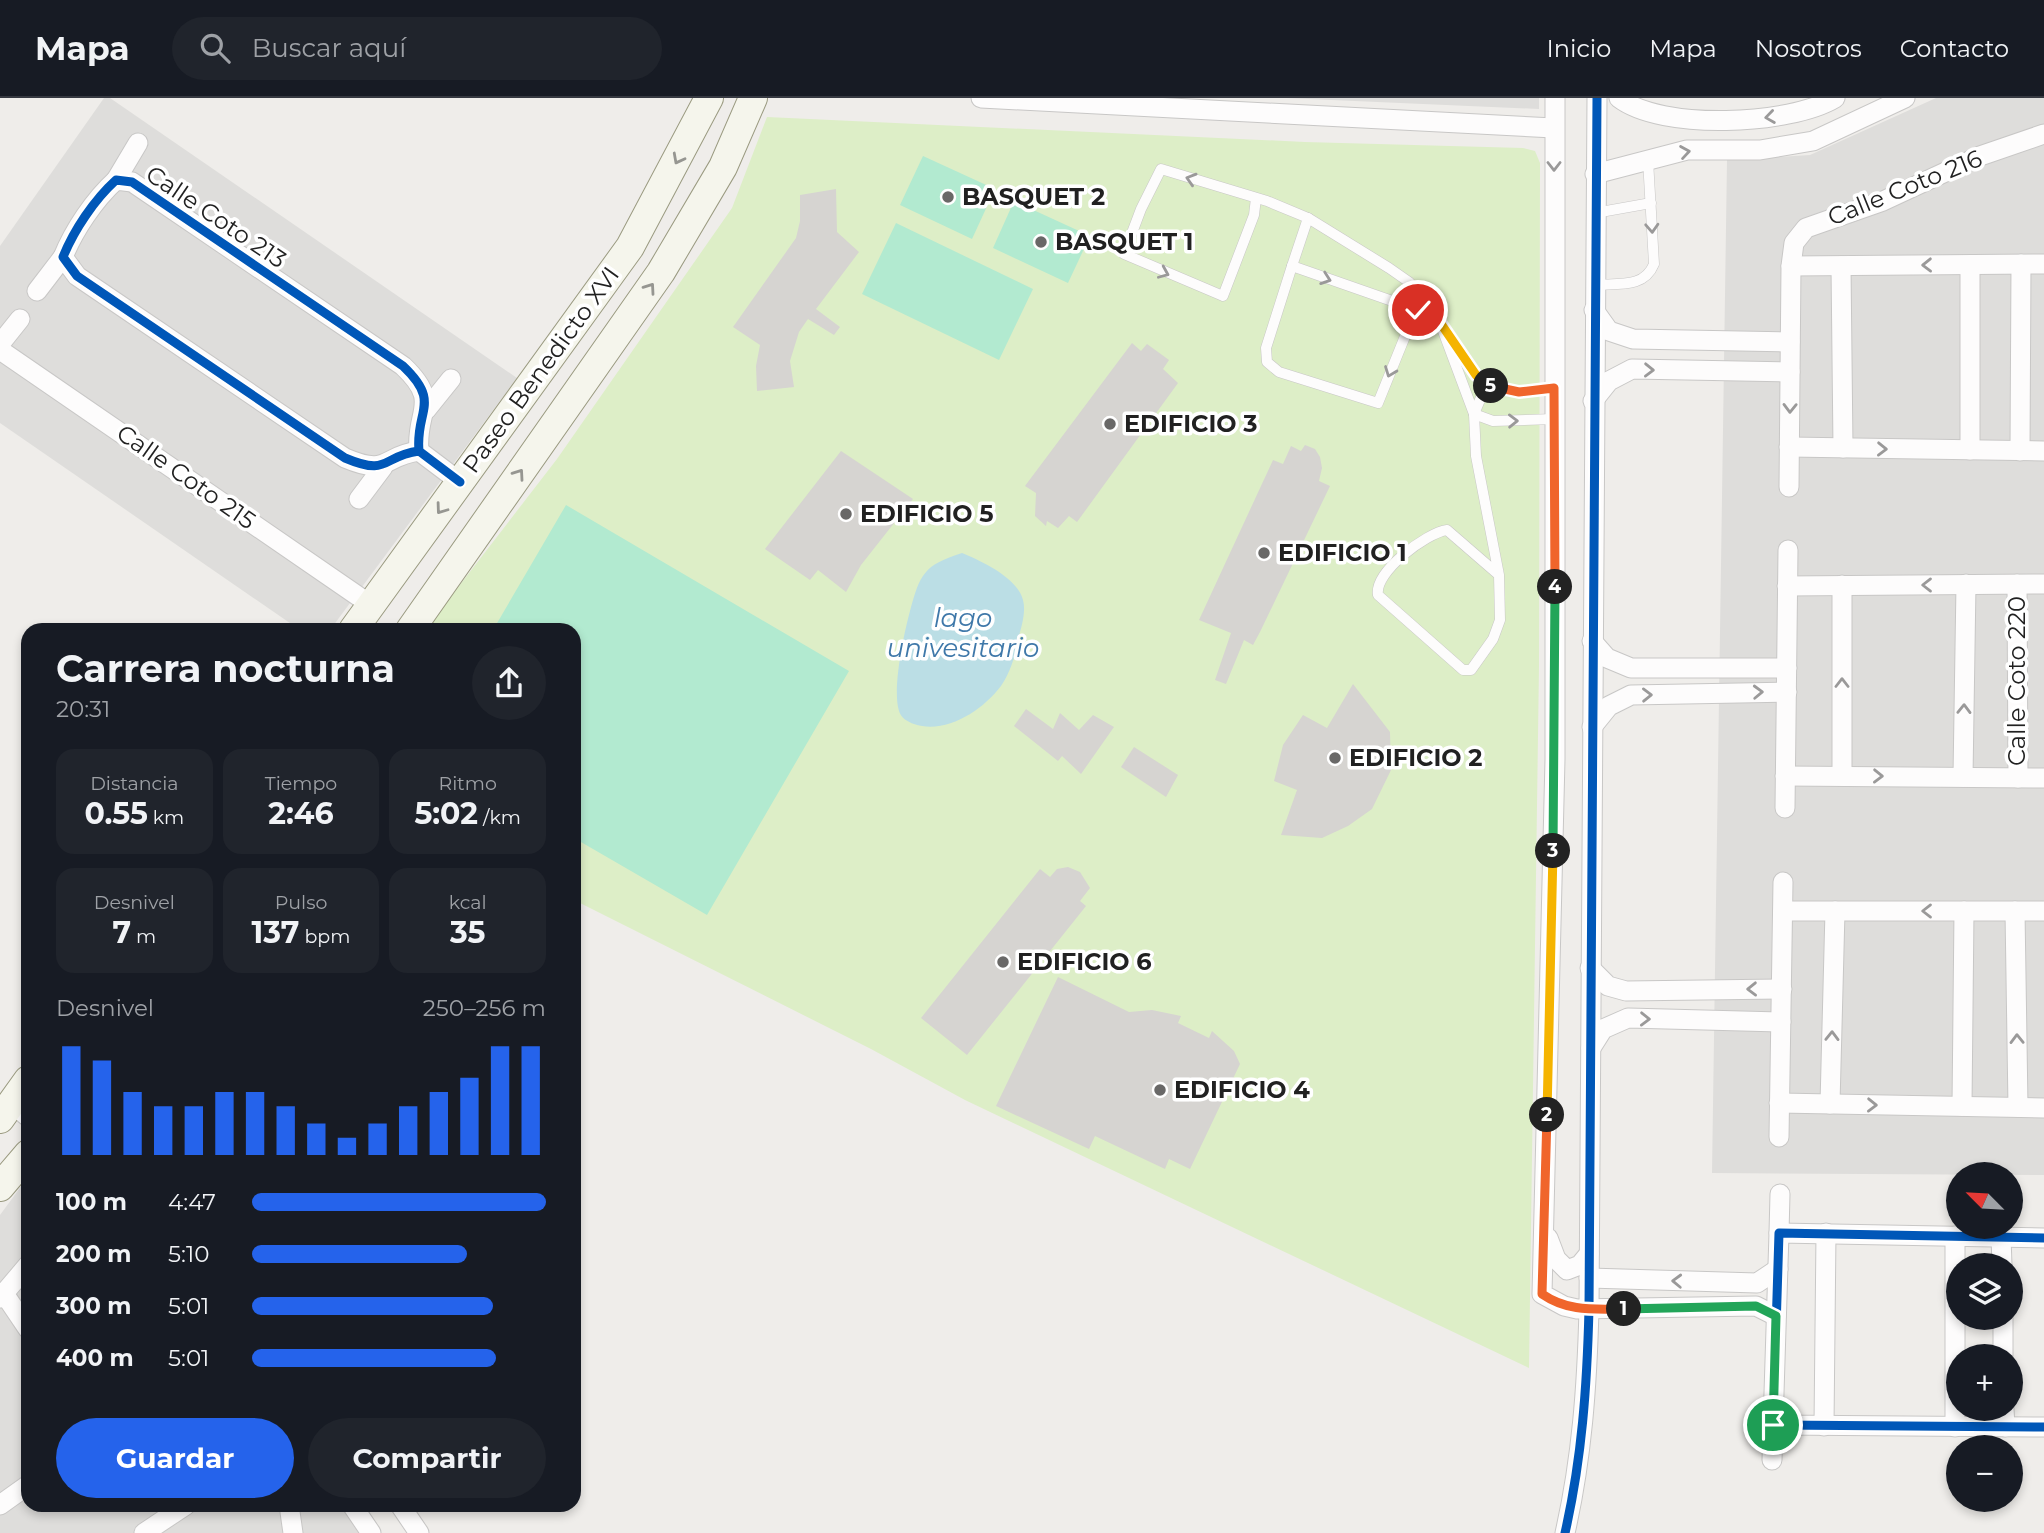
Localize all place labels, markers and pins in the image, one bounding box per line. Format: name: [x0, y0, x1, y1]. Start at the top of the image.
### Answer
place label: BASQUET 2: [962, 182, 1105, 211]
marker: BASQUET 2: [940, 189, 956, 205]
place label: BASQUET 1: [1055, 227, 1193, 256]
marker: BASQUET 1: [1033, 234, 1049, 250]
pin: [1388, 280, 1448, 340]
pin: 5: [1474, 368, 1508, 404]
place label: EDIFICIO 3: [1124, 409, 1258, 438]
marker: EDIFICIO 3: [1102, 416, 1118, 432]
place label: EDIFICIO 5: [860, 499, 994, 528]
marker: EDIFICIO 5: [838, 506, 854, 522]
place label: EDIFICIO 1: [1278, 538, 1407, 567]
marker: EDIFICIO 1: [1256, 545, 1272, 561]
pin: 4: [1538, 570, 1572, 604]
place label: EDIFICIO 2: [1349, 743, 1482, 772]
marker: EDIFICIO 2: [1327, 750, 1343, 766]
pin: 3: [1536, 834, 1570, 868]
place label: EDIFICIO 6: [1017, 947, 1152, 976]
marker: EDIFICIO 6: [995, 954, 1011, 970]
place label: EDIFICIO 4: [1174, 1075, 1310, 1104]
marker: EDIFICIO 4: [1152, 1082, 1168, 1098]
pin: 2: [1530, 1098, 1564, 1132]
pin: 1: [1606, 1292, 1642, 1326]
pin: [1743, 1395, 1803, 1455]

